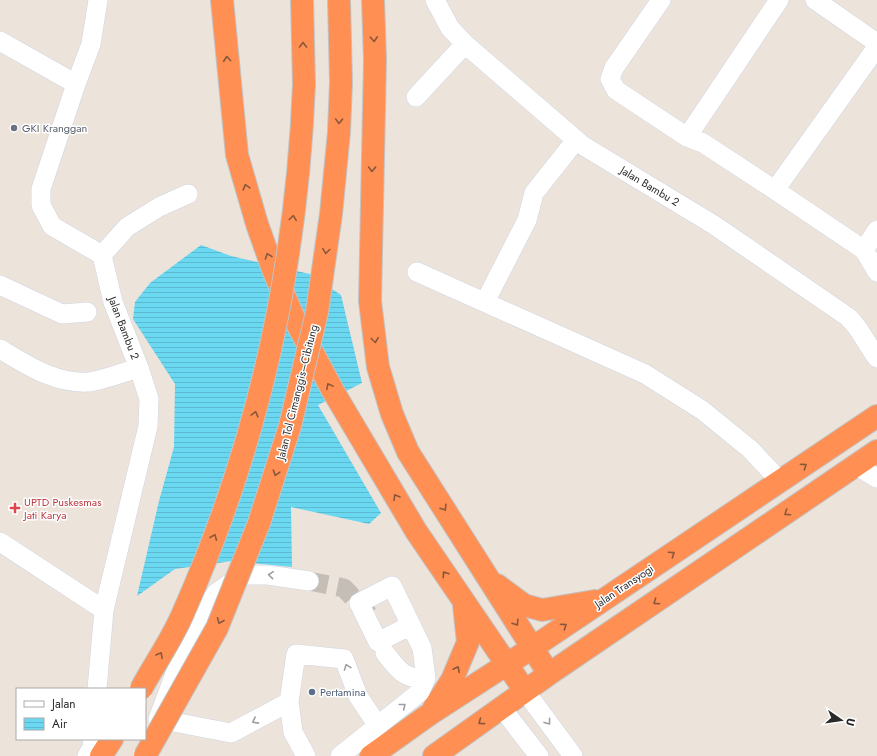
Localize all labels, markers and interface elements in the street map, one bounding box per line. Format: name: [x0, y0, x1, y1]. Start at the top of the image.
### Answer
one-way arrow: [370, 36, 379, 42]
one-way arrow: [299, 42, 308, 48]
one-way arrow: [223, 56, 232, 62]
one-way arrow: [335, 118, 343, 124]
place label: GKI Kranggan: [22, 120, 87, 136]
marker: GKI Kranggan: [9, 123, 19, 133]
street label: Jalan Bambu 2: [616, 161, 683, 210]
one-way arrow: [368, 166, 376, 172]
one-way arrow: [242, 184, 251, 191]
one-way arrow: [288, 214, 297, 221]
one-way arrow: [322, 248, 331, 254]
one-way arrow: [264, 252, 272, 259]
street label: Jalan Bambu 2: [104, 292, 143, 362]
street label: Jalan Tol Cimanggis–Cibitung: [272, 323, 322, 463]
one-way arrow: [370, 336, 379, 343]
one-way arrow: [327, 382, 334, 390]
one-way arrow: [251, 411, 259, 417]
one-way arrow: [799, 464, 806, 471]
one-way arrow: [272, 469, 280, 476]
place label: UPTD Puskesmas Jati Karya: [22, 494, 102, 523]
one-way arrow: [393, 494, 401, 501]
marker: UPTD Puskesmas Jati Karya: [9, 502, 21, 514]
one-way arrow: [439, 504, 447, 511]
one-way arrow: [784, 508, 791, 516]
one-way arrow: [209, 533, 217, 541]
one-way arrow: [668, 551, 675, 559]
street label: Jalan Transyogi: [590, 560, 657, 613]
one-way arrow: [267, 571, 274, 580]
one-way arrow: [442, 571, 450, 578]
one-way arrow: [653, 597, 660, 605]
one-way arrow: [217, 617, 225, 624]
one-way arrow: [511, 619, 519, 626]
one-way arrow: [560, 624, 567, 631]
one-way arrow: [156, 652, 163, 659]
one-way arrow: [343, 664, 351, 671]
one-way arrow: [453, 665, 460, 673]
place label: Pertamina: [320, 684, 366, 700]
marker: Pertamina: [307, 687, 317, 697]
legend: [16, 688, 146, 740]
text: Jalan: [50, 695, 75, 713]
north arrow: [821, 700, 861, 740]
one-way arrow: [399, 703, 406, 710]
text: Air: [52, 715, 68, 733]
one-way arrow: [251, 716, 259, 724]
one-way arrow: [479, 717, 486, 724]
text: U: [842, 717, 859, 728]
one-way arrow: [543, 718, 550, 725]

